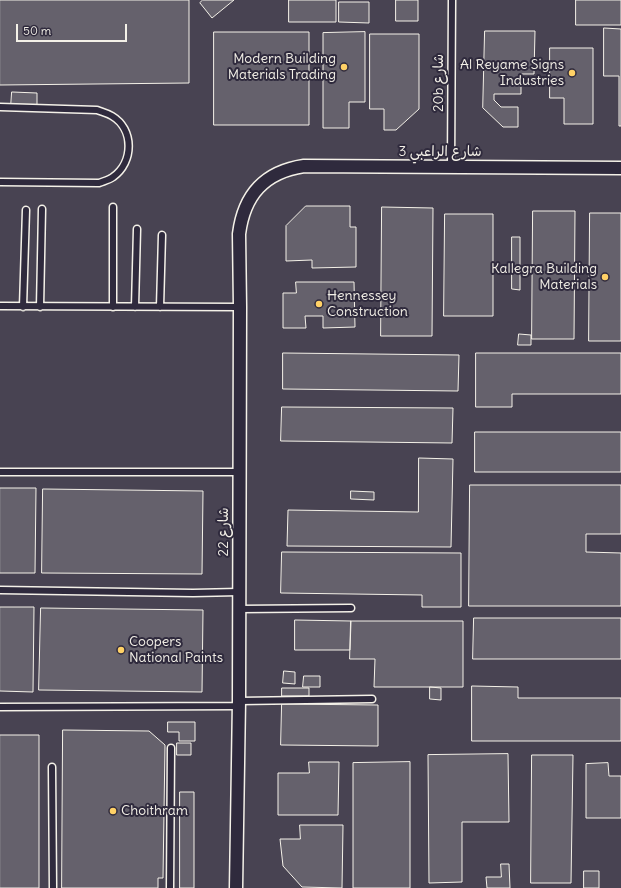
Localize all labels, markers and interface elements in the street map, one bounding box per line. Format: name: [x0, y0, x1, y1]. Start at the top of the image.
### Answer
scale bar: [18, 16, 129, 42]
text: 50 m: [23, 23, 51, 38]
place label: Modern Building Materials Trading: [228, 51, 336, 84]
street label: 20b شارع: [431, 54, 447, 112]
place label: Al Reyame Signs Industries: [460, 57, 564, 90]
marker: Modern Building Materials Trading: [339, 62, 349, 72]
marker: Al Reyame Signs Industries: [567, 68, 577, 78]
street label: شارع الراعبي 3: [398, 144, 482, 160]
place label: Kallegra Building Materials: [491, 261, 597, 294]
marker: Kallegra Building Materials: [600, 272, 610, 282]
place label: Hennessey Construction: [327, 288, 408, 320]
marker: Hennessey Construction: [314, 299, 324, 309]
street label: شارع 22: [216, 508, 232, 556]
place label: Coopers National Paints: [129, 634, 223, 666]
marker: Coopers National Paints: [116, 645, 126, 655]
place label: Choithram: [121, 803, 188, 819]
marker: Choithram: [108, 806, 118, 816]

